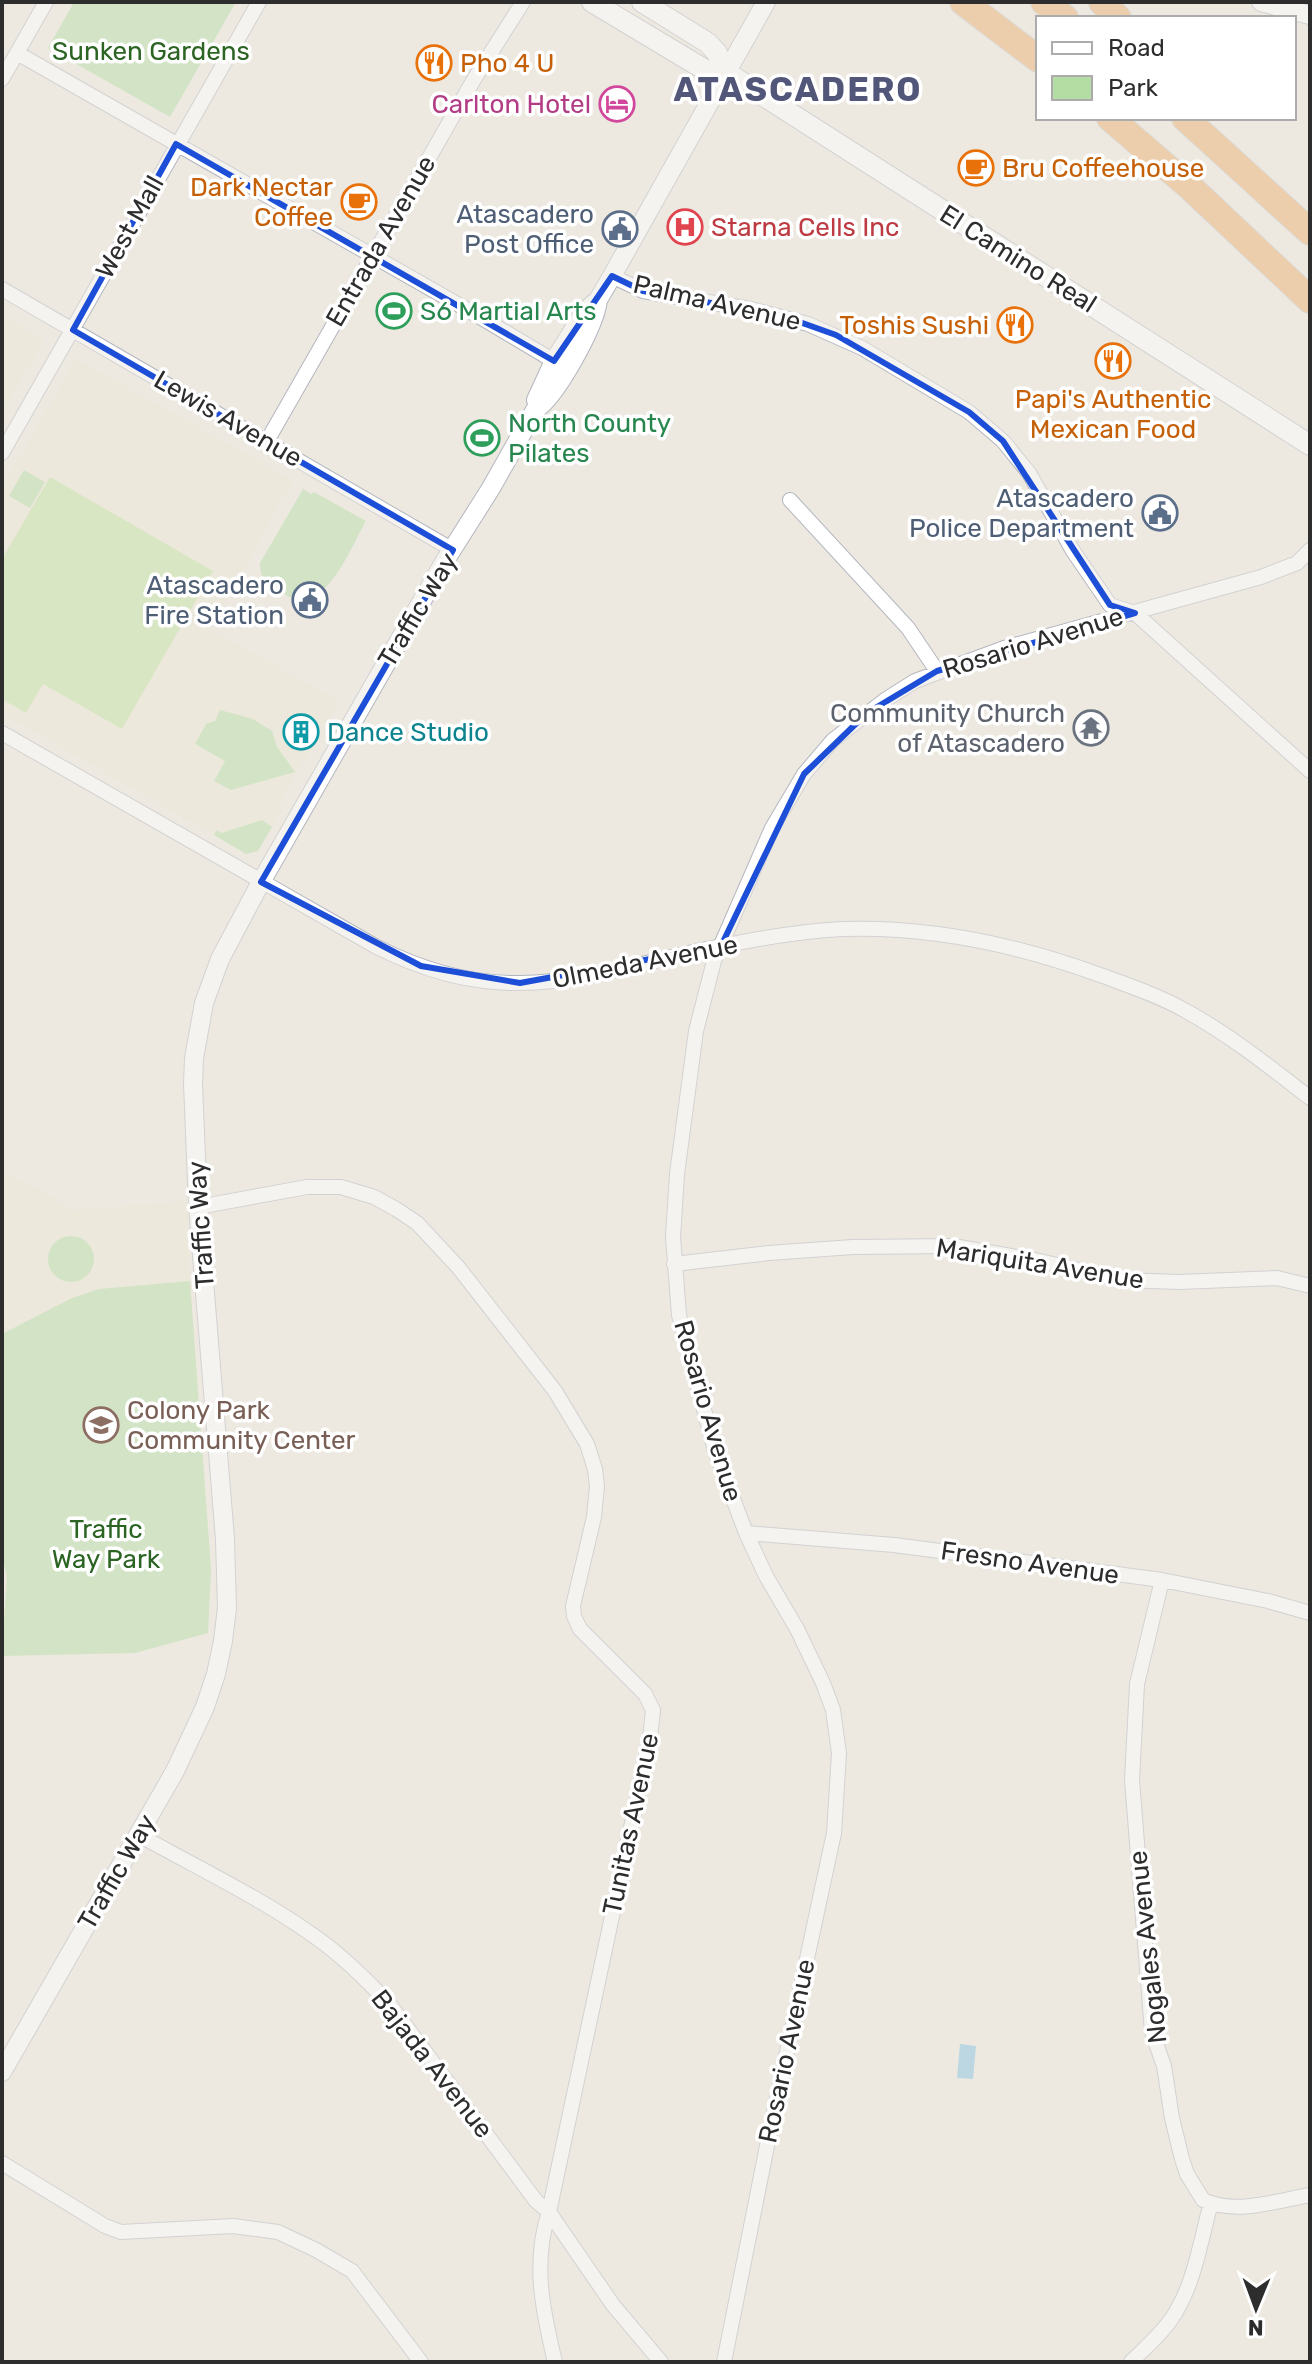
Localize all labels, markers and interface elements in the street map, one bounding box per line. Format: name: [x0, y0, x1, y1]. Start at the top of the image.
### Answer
legend: [1036, 16, 1296, 120]
text: Road: [1108, 34, 1165, 62]
park label: Sunken Gardens: [52, 36, 250, 67]
restaurant icon: Pho 4 U: [415, 44, 453, 82]
place label: Pho 4 U: [460, 48, 555, 79]
district label: ATASCADERO: [673, 69, 923, 110]
text: Park: [1108, 74, 1159, 102]
hotel icon: Carlton Hotel: [598, 85, 636, 123]
place label: Carlton Hotel: [432, 89, 591, 120]
cafe icon: Bru Coffeehouse: [957, 149, 995, 187]
street label: Entrada Avenue: [320, 150, 442, 332]
place label: Bru Coffeehouse: [1002, 153, 1204, 184]
street label: West Mall: [89, 170, 171, 284]
place label: Dark Nectar Coffee: [190, 172, 333, 233]
cafe icon: Dark Nectar Coffee: [340, 183, 378, 221]
place label: Atascadero Post Office: [456, 199, 594, 260]
street label: El Camino Real: [934, 199, 1102, 319]
hospital icon: Starna Cells Inc: [666, 208, 704, 246]
public building icon: Atascadero Post Office: [601, 210, 639, 248]
place label: Starna Cells Inc: [711, 212, 899, 243]
street label: Palma Avenue: [630, 269, 804, 337]
sports icon: S6 Martial Arts: [375, 292, 413, 330]
place label: S6 Martial Arts: [420, 296, 597, 327]
restaurant icon: Toshis Sushi: [996, 306, 1034, 344]
place label: Toshis Sushi: [839, 310, 989, 341]
restaurant icon: Papi's Authentic Mexican Food: [1094, 342, 1132, 380]
street label: Lewis Avenue: [148, 364, 308, 474]
place label: Papi's Authentic Mexican Food: [1015, 384, 1211, 445]
place label: North County Pilates: [508, 408, 671, 469]
sports icon: North County Pilates: [463, 419, 501, 457]
place label: Atascadero Police Department: [909, 483, 1134, 544]
public building icon: Atascadero Police Department: [1141, 494, 1179, 532]
street label: Traffic Way: [372, 547, 464, 673]
place label: Atascadero Fire Station: [144, 570, 284, 631]
public building icon: Atascadero Fire Station: [291, 581, 329, 619]
street label: Rosario Avenue: [939, 601, 1127, 685]
place label: Community Church of Atascadero: [830, 698, 1065, 759]
temple icon: Community Church of Atascadero: [1072, 709, 1110, 747]
building icon: Dance Studio: [282, 713, 320, 751]
place label: Dance Studio: [327, 717, 489, 748]
street label: Olmeda Avenue: [550, 929, 740, 995]
street label: Traffic Way: [181, 1160, 221, 1290]
street label: Mariquita Avenue: [934, 1232, 1146, 1296]
street label: Rosario Avenue: [667, 1317, 749, 1505]
place label: Colony Park Community Center: [127, 1395, 356, 1456]
school or university icon: Colony Park Community Center: [82, 1406, 120, 1444]
park label: Traffic Way Park: [52, 1514, 161, 1575]
street label: Fresno Avenue: [939, 1535, 1121, 1591]
street label: Tunitas Avenue: [597, 1730, 665, 1918]
street label: Traffic Way: [72, 1809, 162, 1935]
street label: Nogales Avenue: [1122, 1849, 1174, 2045]
street label: Rosario Avenue: [752, 1956, 822, 2146]
street label: Bajada Avenue: [365, 1984, 499, 2144]
north arrow: [1216, 2268, 1296, 2348]
text: N: [1248, 2314, 1264, 2341]

